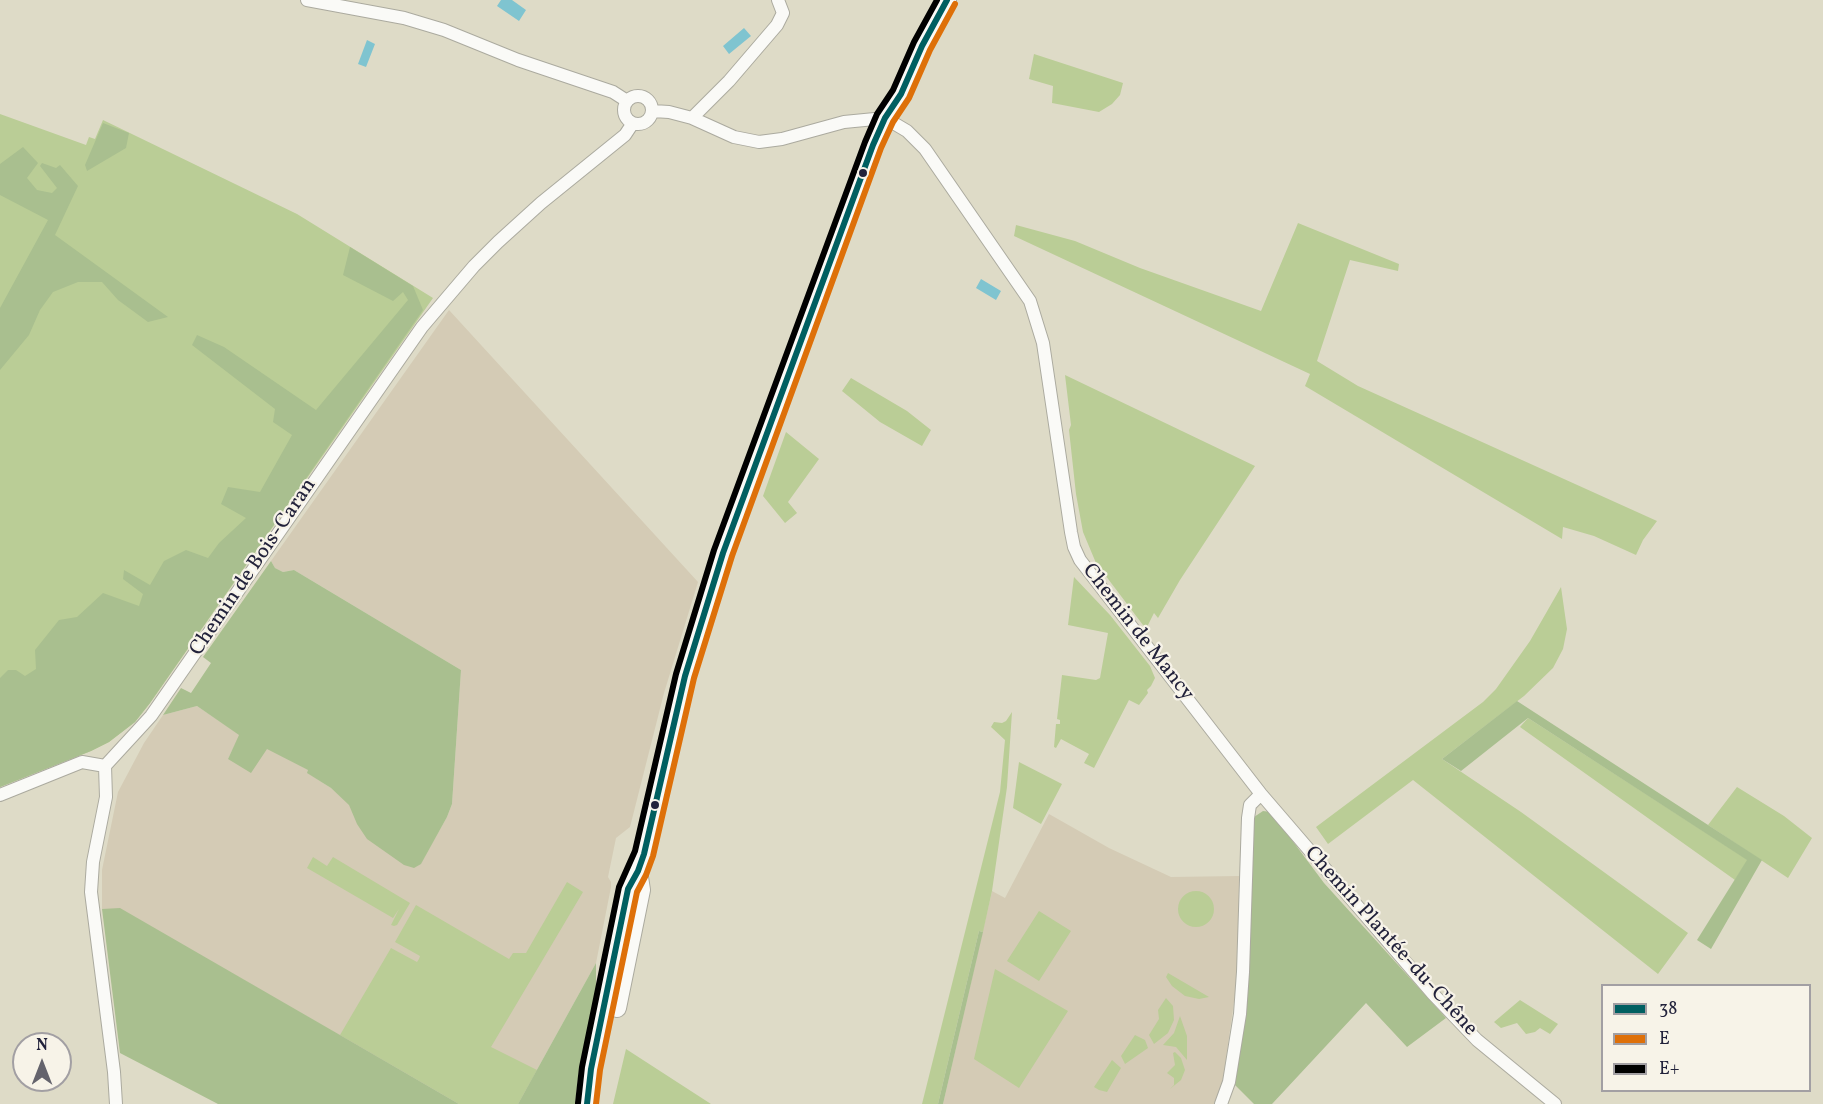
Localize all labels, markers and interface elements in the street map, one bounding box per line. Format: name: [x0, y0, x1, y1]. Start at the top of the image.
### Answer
unlabelled marker: [857, 167, 869, 179]
street label: Chemin de Bois-Caran: [185, 474, 323, 662]
street label: Chemin de Mancy: [1076, 559, 1198, 707]
unlabelled marker: [649, 799, 661, 811]
street label: Chemin Plantée-du-Chêne: [1298, 842, 1482, 1042]
legend: [1601, 984, 1811, 1092]
text: 38: [1659, 997, 1677, 1022]
text: E: [1659, 1027, 1670, 1052]
north arrow: [12, 1032, 72, 1092]
text: N: [36, 1035, 48, 1057]
text: E+: [1659, 1057, 1680, 1082]

